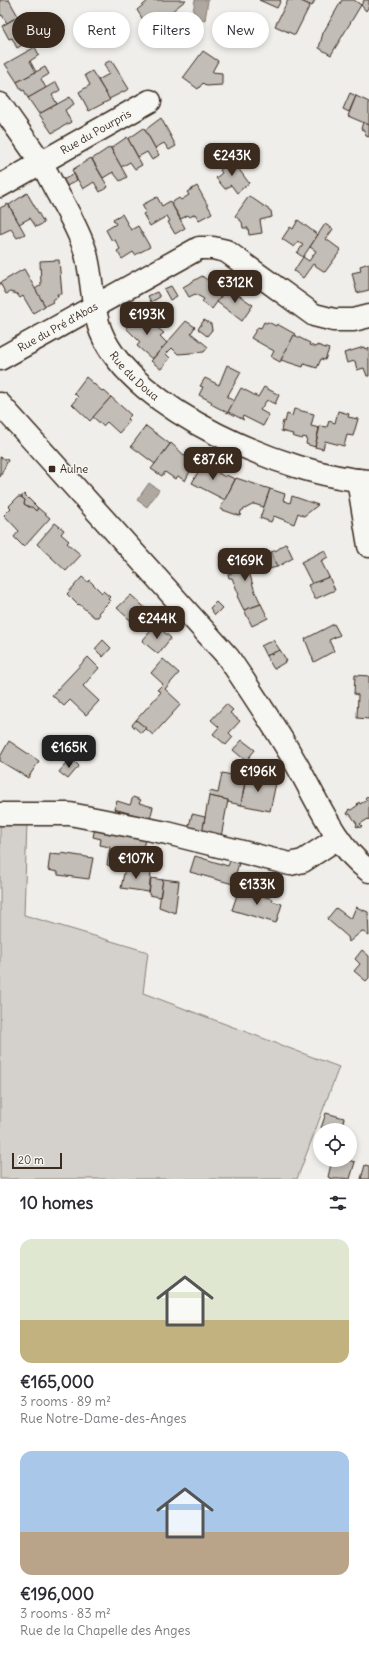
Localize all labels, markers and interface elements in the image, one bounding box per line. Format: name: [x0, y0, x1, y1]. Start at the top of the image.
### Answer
chip: Buy: [12, 12, 65, 48]
chip: Rent: [73, 12, 130, 48]
chip: Filters: [138, 12, 204, 48]
chip: New: [212, 12, 269, 48]
street label: Rue du Pourpris: [58, 106, 134, 157]
pin: €243K: [204, 143, 260, 177]
text: €243K: [213, 147, 251, 164]
pin: €312K: [207, 270, 263, 304]
text: €312K: [217, 274, 253, 291]
street label: Rue du Pré d'Abas: [15, 299, 100, 355]
pin: €193K: [119, 302, 175, 336]
text: €193K: [129, 306, 165, 323]
street label: Rue du Doua: [107, 349, 162, 403]
pin: €87.6K: [180, 447, 246, 481]
text: €87.6K: [193, 451, 233, 468]
place label: Aulne: [60, 462, 88, 476]
marker: Aulne: [47, 464, 57, 474]
pin: €169K: [217, 548, 273, 582]
text: €169K: [227, 552, 263, 569]
pin: €244K: [129, 606, 185, 640]
text: €244K: [138, 610, 176, 627]
pin: €165K: [41, 735, 97, 769]
text: €165K: [51, 739, 87, 756]
pin: €196K: [230, 759, 286, 793]
text: €196K: [240, 763, 276, 780]
pin: €107K: [108, 846, 164, 880]
text: €107K: [118, 850, 154, 867]
pin: €133K: [229, 872, 285, 906]
text: €133K: [239, 876, 275, 893]
map controls: [313, 1123, 357, 1167]
button: locate: [313, 1123, 357, 1167]
scale bar: [12, 1151, 62, 1170]
text: 20 m: [18, 1153, 44, 1167]
text: 10 homes: [20, 1192, 93, 1214]
icon: filters: [327, 1192, 349, 1214]
icon: home: [149, 1265, 221, 1337]
text: €165,000: [20, 1371, 94, 1393]
text: 3 rooms · 89 m²: [20, 1393, 111, 1410]
text: Rue Notre-Dame-des-Anges: [20, 1410, 186, 1427]
icon: home: [149, 1477, 221, 1549]
text: €196,000: [20, 1583, 94, 1605]
text: 3 rooms · 83 m²: [20, 1605, 111, 1622]
text: Rue de la Chapelle des Anges: [20, 1622, 190, 1639]

